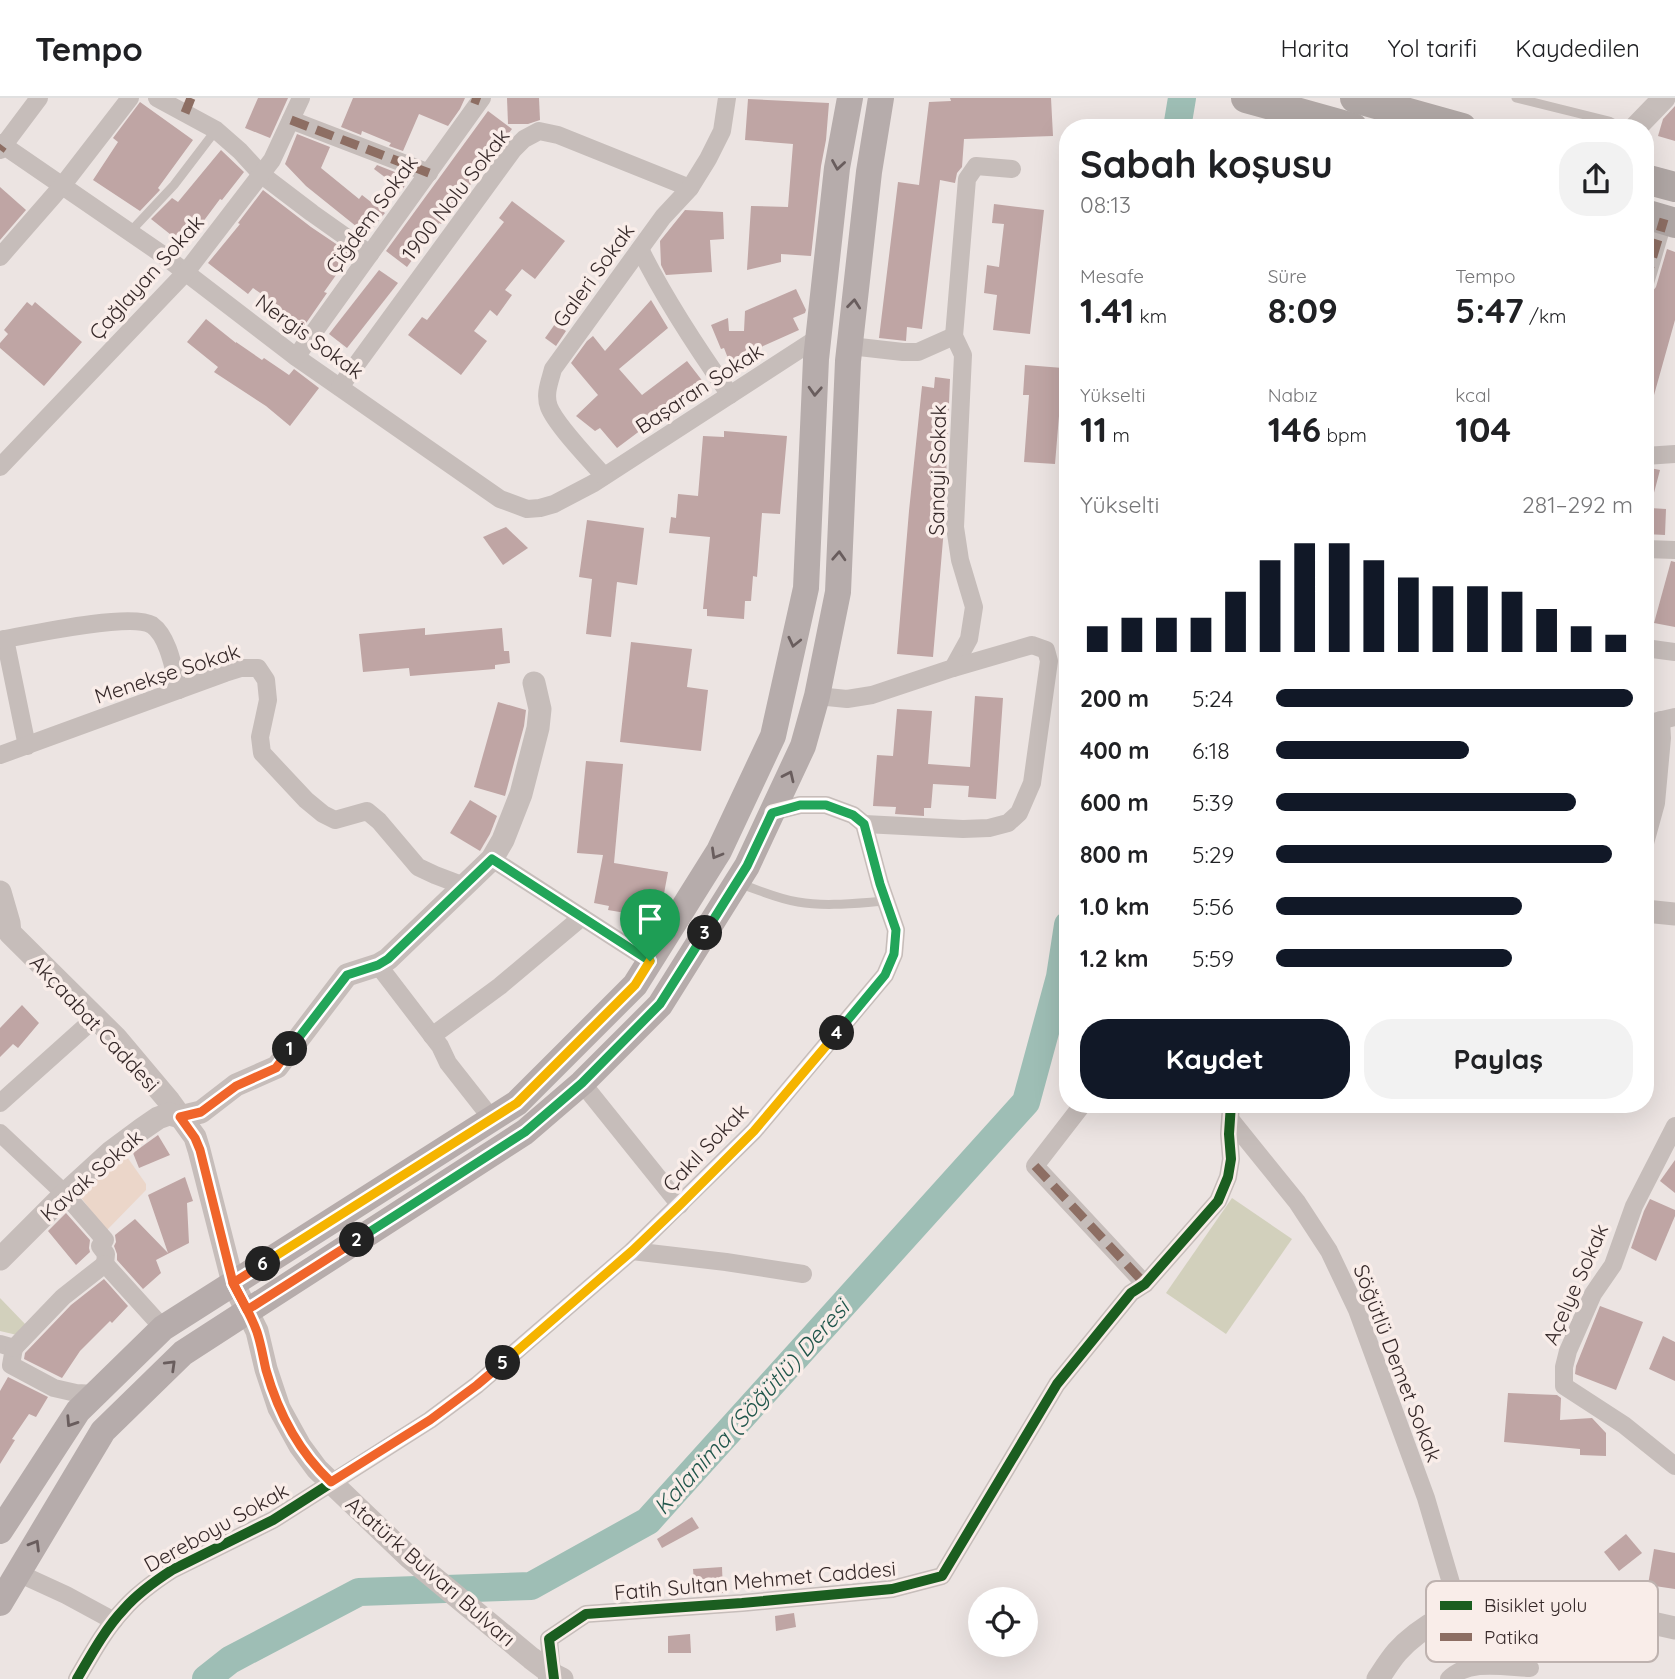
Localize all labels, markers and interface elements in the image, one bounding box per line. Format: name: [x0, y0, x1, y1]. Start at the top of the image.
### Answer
text: Tempo: [35, 28, 143, 69]
text: Harita: [1281, 33, 1349, 63]
text: Yol tarifi: [1387, 33, 1477, 63]
text: Kaydedilen: [1515, 33, 1640, 63]
street label: 1900 Nolu Sokak: [395, 123, 515, 265]
text: Sabah koşusu: [1080, 140, 1333, 188]
button: share: [1559, 142, 1633, 216]
street label: Çiğdem Sokak: [319, 150, 423, 278]
one-way arrow: [831, 159, 846, 171]
text: 08:13: [1080, 190, 1131, 219]
street label: Çağlayan Sokak: [83, 209, 209, 345]
street label: Galeri Sokak: [547, 218, 639, 332]
text: Mesafe: [1080, 264, 1144, 288]
text: Süre: [1268, 264, 1307, 288]
text: Tempo: [1455, 264, 1516, 288]
street label: Nergis Sokak: [251, 288, 369, 384]
text: 1.41: [1080, 288, 1134, 332]
text: 8:09: [1268, 288, 1338, 332]
text: 5:47: [1455, 288, 1524, 332]
one-way arrow: [847, 298, 862, 310]
text: km: [1134, 304, 1167, 328]
text: /km: [1524, 304, 1566, 328]
street label: Başaran Sokak: [630, 337, 768, 439]
text: Yükselti: [1080, 383, 1146, 407]
text: Nabız: [1268, 383, 1318, 407]
text: kcal: [1455, 383, 1491, 407]
one-way arrow: [807, 386, 822, 397]
street label: Sanayi Sokak: [923, 404, 951, 536]
text: 11: [1080, 407, 1107, 451]
text: 146: [1268, 407, 1321, 451]
text: 104: [1455, 407, 1511, 451]
text: m: [1107, 423, 1130, 447]
text: bpm: [1321, 423, 1367, 447]
text: Yükselti: [1080, 490, 1159, 519]
text: 281–292 m: [1522, 490, 1633, 519]
one-way arrow: [832, 550, 847, 561]
one-way arrow: [788, 636, 802, 648]
street label: Menekşe Sokak: [91, 637, 243, 709]
text: 200 m: [1080, 684, 1149, 713]
text: 5:24: [1192, 684, 1233, 713]
text: 400 m: [1080, 736, 1149, 765]
text: 6:18: [1192, 736, 1230, 765]
one-way arrow: [781, 771, 795, 783]
text: 600 m: [1080, 788, 1149, 817]
text: 5:39: [1192, 788, 1234, 817]
text: 800 m: [1080, 840, 1149, 869]
text: 5:29: [1192, 840, 1234, 869]
one-way arrow: [712, 847, 725, 860]
pin: [620, 889, 680, 961]
text: 1.0 km: [1080, 892, 1150, 921]
text: 5:56: [1192, 892, 1234, 921]
icon: arrive: [631, 900, 669, 938]
pin: 3: [688, 916, 722, 950]
text: 3: [699, 920, 710, 944]
text: 1.2 km: [1080, 944, 1149, 973]
text: 5:59: [1192, 944, 1234, 973]
street label: Akçaabat Caddesi: [25, 949, 165, 1097]
pin: 4: [820, 1016, 854, 1051]
button: Kaydet: [1080, 1019, 1350, 1099]
button: Paylaş: [1364, 1019, 1633, 1099]
text: 4: [831, 1020, 842, 1044]
pin: 1: [272, 1032, 308, 1066]
text: 1: [286, 1036, 293, 1060]
street label: Çakıl Sokak: [657, 1098, 753, 1196]
street label: Kavak Sokak: [35, 1124, 147, 1226]
street label: Açelye Sokak: [1537, 1219, 1613, 1349]
pin: 2: [340, 1222, 374, 1258]
text: 2: [351, 1227, 362, 1251]
pin: 6: [246, 1246, 280, 1282]
text: 6: [257, 1251, 268, 1275]
street label: Söğütlü Demet Sokak: [1348, 1260, 1448, 1466]
water label: Kalanima (Söğütlü) Deresi: [647, 1291, 857, 1520]
pin: 5: [486, 1346, 520, 1380]
text: 5: [497, 1350, 508, 1374]
one-way arrow: [163, 1360, 176, 1373]
one-way arrow: [67, 1414, 80, 1427]
street label: Dereboyu Sokak: [139, 1477, 293, 1577]
street label: Atatürk Bulvarı Bulvarı: [341, 1490, 521, 1652]
one-way arrow: [27, 1539, 40, 1552]
street label: Fatih Sultan Mehmet Caddesi: [613, 1555, 897, 1605]
legend: [1426, 1581, 1658, 1662]
map controls: [968, 1587, 1038, 1657]
button: locate: [968, 1587, 1038, 1657]
text: Bisiklet yolu: [1484, 1593, 1587, 1617]
text: Patika: [1484, 1625, 1539, 1649]

